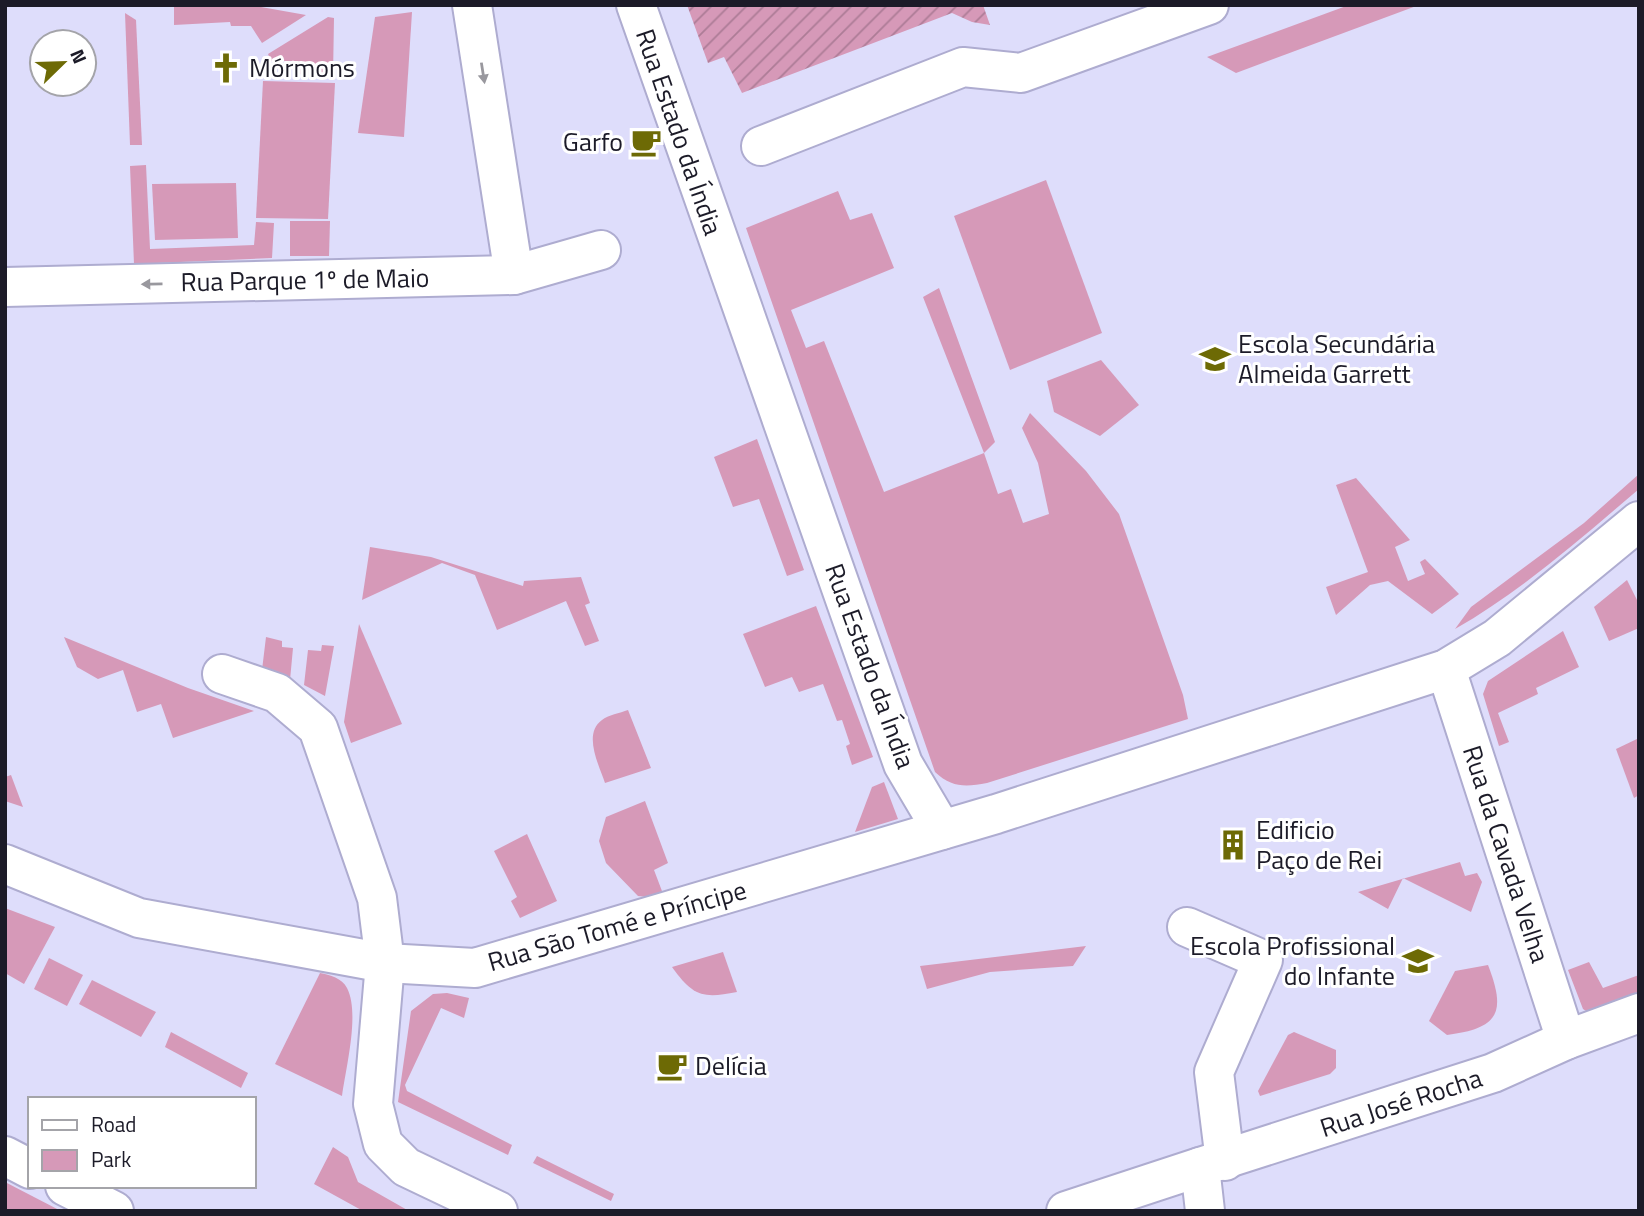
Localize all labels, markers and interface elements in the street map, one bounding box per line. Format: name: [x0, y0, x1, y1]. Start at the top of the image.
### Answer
street label: Rua Estado da Índia: [626, 24, 733, 240]
north arrow: [28, 28, 98, 98]
text: N: [63, 44, 95, 68]
place label: Mórmons: [249, 48, 355, 87]
church icon: Mórmons: [209, 51, 243, 85]
one-way arrow: [477, 62, 488, 84]
place label: Garfo: [563, 122, 623, 161]
cafe icon: Garfo: [629, 125, 663, 159]
street label: Rua Parque 1º de Maio: [180, 258, 430, 301]
one-way arrow: [141, 278, 163, 289]
place label: Escola Secundária Almeida Garrett: [1238, 324, 1435, 393]
school or university icon: Escola Secundária Almeida Garrett: [1198, 342, 1232, 376]
street label: Rua Estado da Índia: [815, 558, 926, 774]
street label: Rua da Cavada Velha: [1453, 740, 1560, 967]
place label: Edificio Paço de Rei: [1256, 810, 1382, 879]
building icon: Edificio Paço de Rei: [1216, 828, 1250, 862]
street label: Rua São Tomé e Príncipe: [483, 870, 751, 981]
place label: Escola Profissional do Infante: [1190, 926, 1395, 995]
school or university icon: Escola Profissional do Infante: [1401, 944, 1435, 978]
place label: Delícia: [695, 1046, 767, 1085]
cafe icon: Delícia: [655, 1049, 689, 1083]
street label: Rua José Rocha: [1315, 1058, 1487, 1147]
legend: [28, 1097, 256, 1188]
text: Road: [91, 1108, 136, 1140]
text: Park: [91, 1143, 131, 1175]

